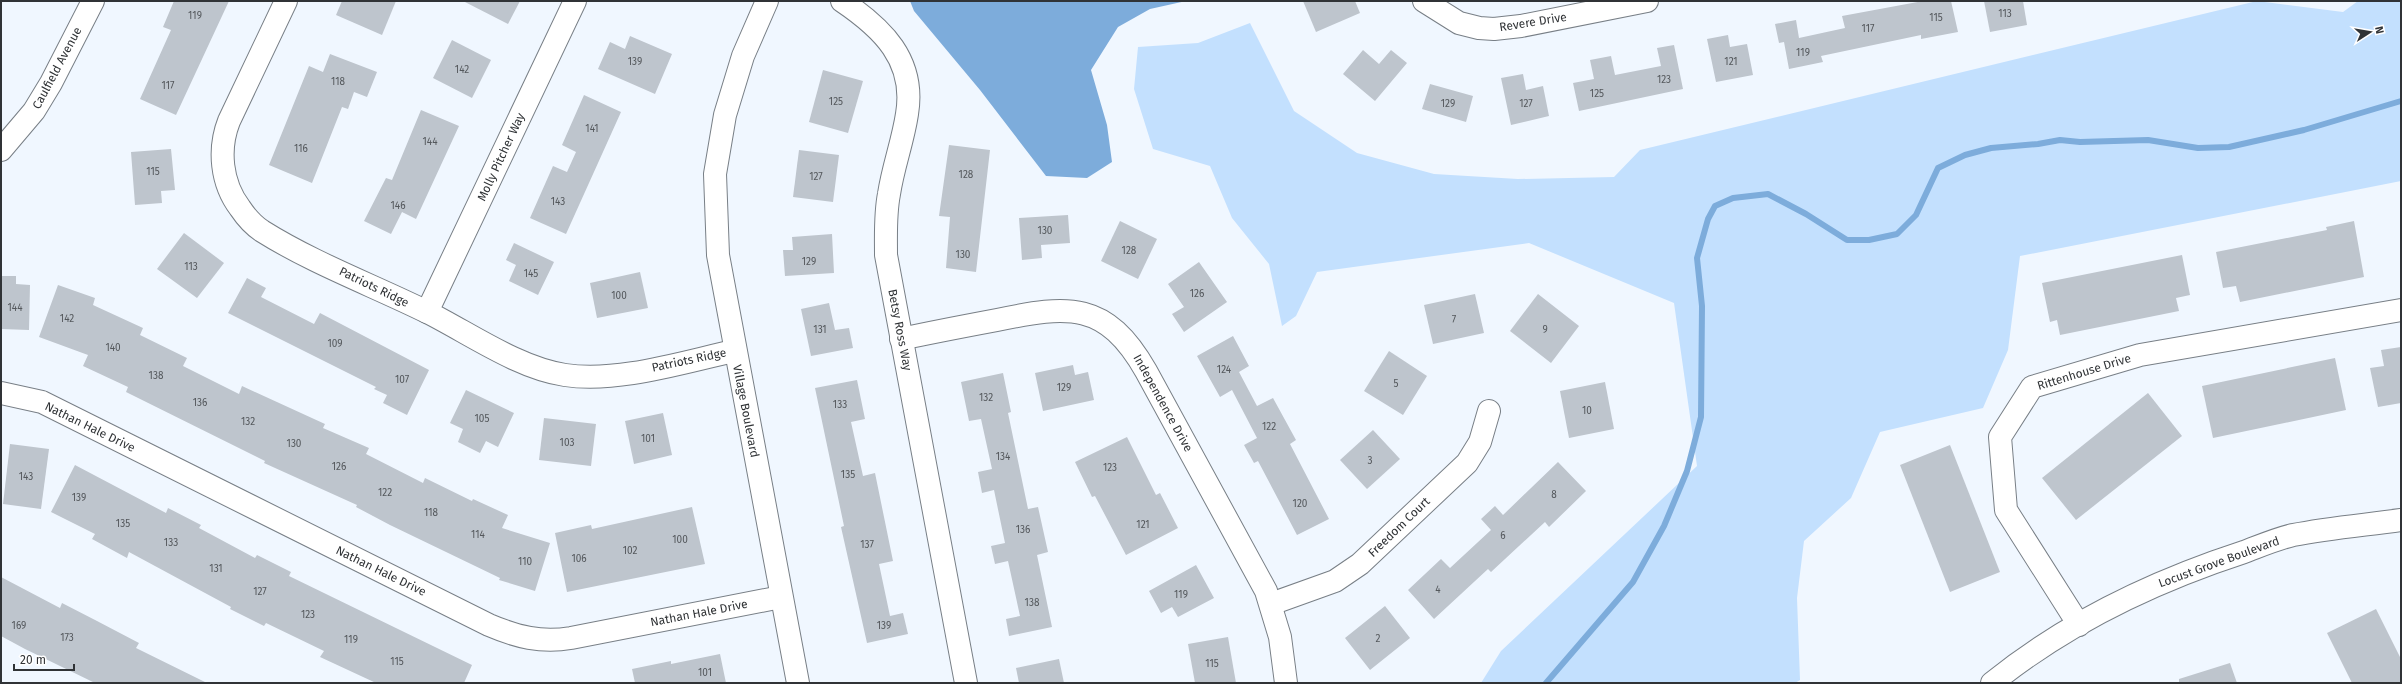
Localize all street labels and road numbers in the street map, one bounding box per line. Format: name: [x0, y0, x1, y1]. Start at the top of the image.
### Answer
street label: Revere Drive: [1498, 10, 1568, 34]
street label: Caulfield Avenue: [30, 25, 84, 111]
street label: Molly Pitcher Way: [474, 111, 528, 203]
street label: Patriots Ridge: [337, 264, 411, 310]
street label: Betsy Ross Way: [885, 288, 915, 372]
street label: Patriots Ridge: [651, 345, 727, 375]
street label: Rittenhouse Drive: [2035, 351, 2133, 393]
street label: Independence Drive: [1130, 352, 1196, 454]
street label: Village Boulevard: [730, 363, 762, 459]
street label: Nathan Hale Drive: [43, 399, 137, 455]
street label: Freedom Court: [1365, 494, 1433, 560]
street label: Locust Grove Boulevard: [2157, 534, 2281, 590]
street label: Nathan Hale Drive: [334, 543, 428, 599]
street label: Nathan Hale Drive: [649, 597, 749, 629]

